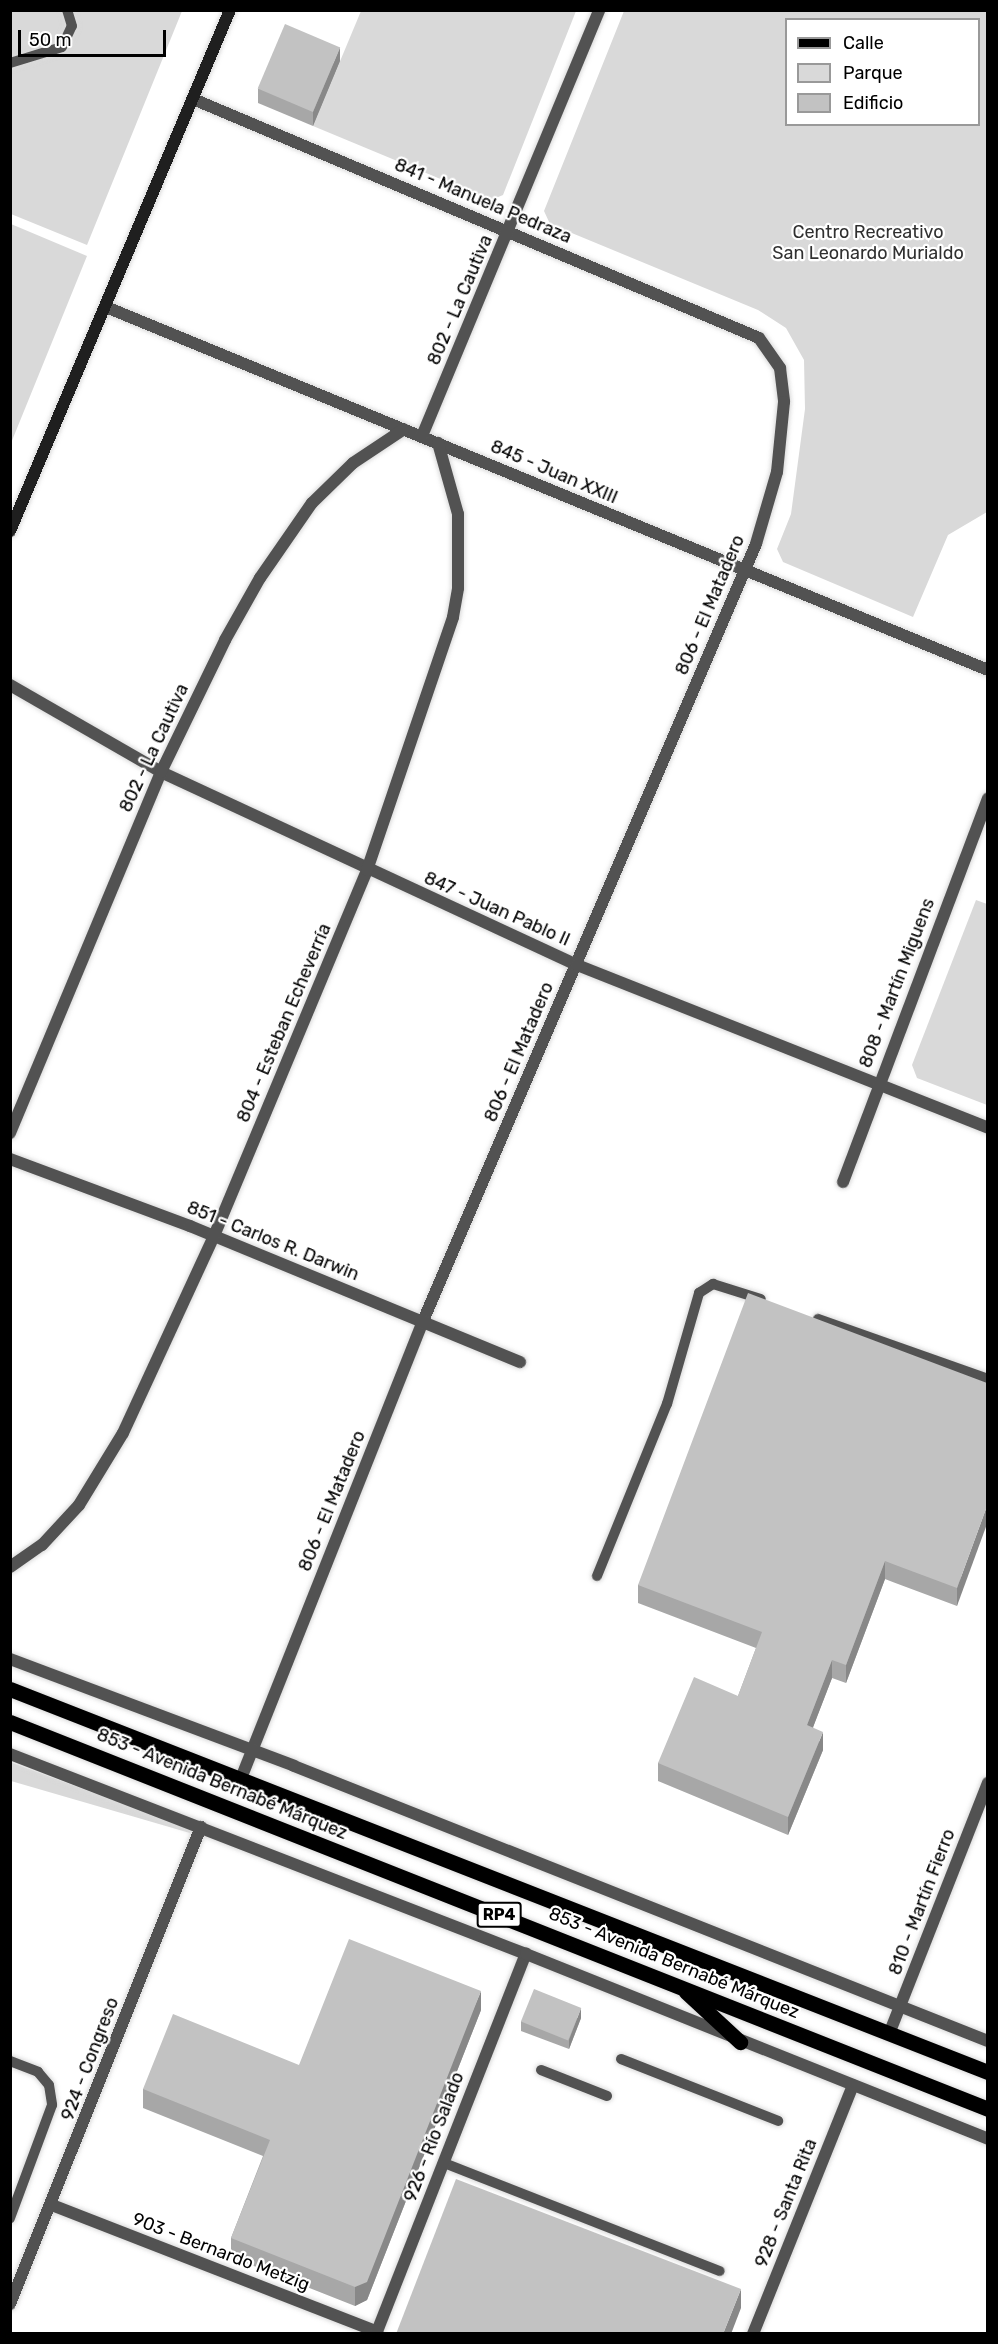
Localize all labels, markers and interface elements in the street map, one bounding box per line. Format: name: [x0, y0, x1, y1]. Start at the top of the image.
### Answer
scale bar: [21, 18, 170, 56]
legend: [785, 18, 980, 126]
text: 50 m: [29, 29, 72, 51]
text: Calle: [843, 32, 884, 54]
text: Parque: [843, 62, 903, 84]
text: Edificio: [843, 92, 903, 114]
street label: 841 - Manuela Pedraza: [391, 154, 575, 248]
park label: Centro Recreativo San Leonardo Murialdo: [772, 222, 964, 264]
street label: 802 - La Cautiva: [423, 232, 497, 368]
street label: 845 - Juan XXIII: [487, 436, 621, 508]
street label: 806 - El Matadero: [671, 532, 749, 678]
street label: 802 - La Cautiva: [115, 680, 193, 816]
street label: 847 - Juan Pablo II: [421, 867, 573, 951]
street label: 808 - Martín Miguens: [855, 895, 939, 1071]
street label: 804 - Esteban Echeverría: [232, 920, 336, 1126]
street label: 806 - El Matadero: [480, 979, 558, 1125]
street label: 851 - Carlos R. Darwin: [184, 1197, 362, 1285]
street label: 806 - El Matadero: [294, 1427, 370, 1575]
street label: 853 - Avenida Bernabé Márquez: [93, 1724, 351, 1844]
street label: 810 - Martín Fierro: [884, 1826, 960, 1978]
road number: RP4: [476, 1902, 522, 1928]
street label: 853 - Avenida Bernabé Márquez: [545, 1903, 803, 2023]
street label: 924 - Congreso: [57, 1994, 123, 2124]
street label: 926 - Río Salado: [399, 2069, 469, 2205]
street label: 928 - Santa Rita: [750, 2136, 822, 2270]
street label: 903 - Bernardo Metzig: [129, 2208, 313, 2296]

